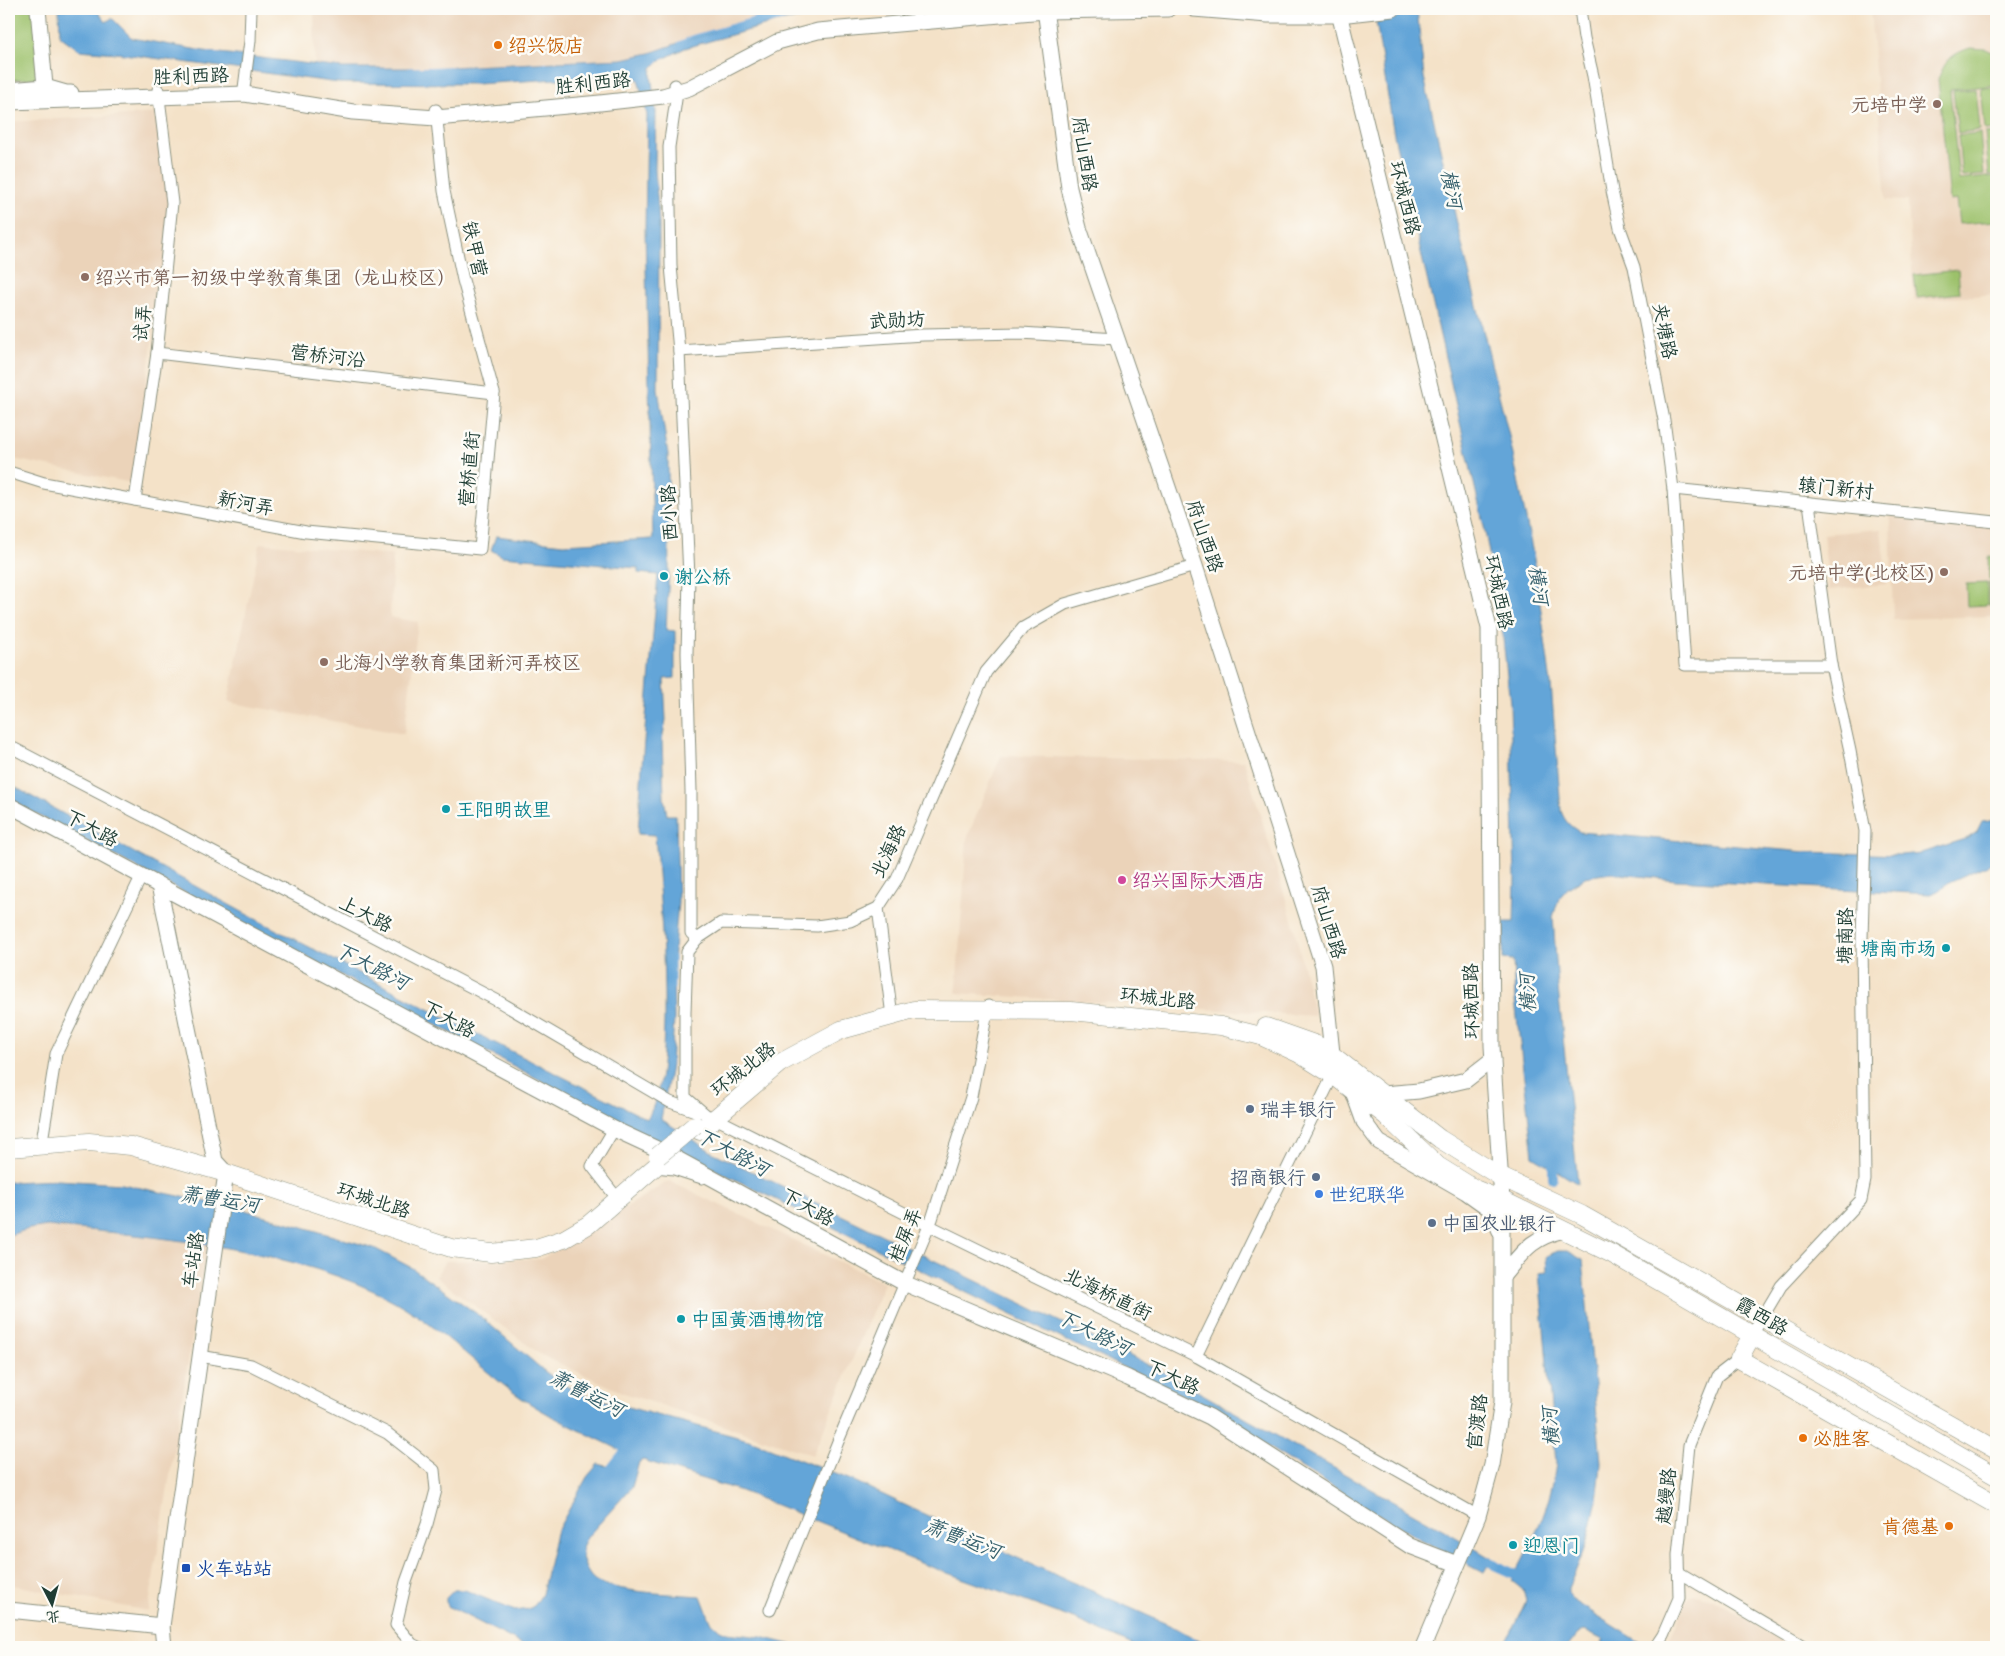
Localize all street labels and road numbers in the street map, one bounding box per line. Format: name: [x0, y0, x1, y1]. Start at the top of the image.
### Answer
street label: 胜利西路: [153, 63, 229, 89]
street label: 胜利西路: [554, 68, 632, 98]
street label: 府山西路: [1068, 115, 1102, 193]
street label: 环城西路: [1385, 158, 1425, 238]
street label: 铁甲营: [458, 219, 492, 279]
street label: 夹塘路: [1648, 301, 1682, 361]
street label: 试弄: [129, 303, 155, 343]
street label: 武勋坊: [868, 307, 926, 333]
street label: 营桥河沿: [289, 340, 367, 372]
street label: 营桥直街: [454, 430, 484, 508]
street label: 辕门新村: [1797, 473, 1875, 503]
street label: 西小路: [656, 484, 682, 542]
street label: 新河弄: [216, 486, 276, 520]
street label: 府山西路: [1182, 496, 1228, 576]
street label: 环城西路: [1480, 552, 1518, 632]
street label: 下大路: [61, 804, 123, 852]
street label: 北海路: [866, 820, 910, 882]
street label: 府山西路: [1307, 882, 1351, 962]
street label: 上大路: [335, 891, 397, 937]
street label: 塘南路: [1833, 907, 1857, 965]
street label: 环城西路: [1459, 963, 1483, 1039]
street label: 环城北路: [1119, 983, 1197, 1013]
street label: 下大路: [418, 995, 480, 1043]
street label: 环城北路: [706, 1037, 780, 1101]
street label: 环城北路: [334, 1177, 414, 1223]
street label: 下大路: [777, 1183, 839, 1231]
street label: 桂屏弄: [883, 1204, 927, 1266]
street label: 车站路: [178, 1230, 208, 1290]
street label: 北海桥直街: [1060, 1263, 1156, 1325]
street label: 霞西路: [1732, 1292, 1792, 1340]
street label: 下大路: [1142, 1355, 1204, 1399]
street label: 官渡路: [1462, 1392, 1492, 1452]
street label: 越缦路: [1652, 1466, 1680, 1526]

